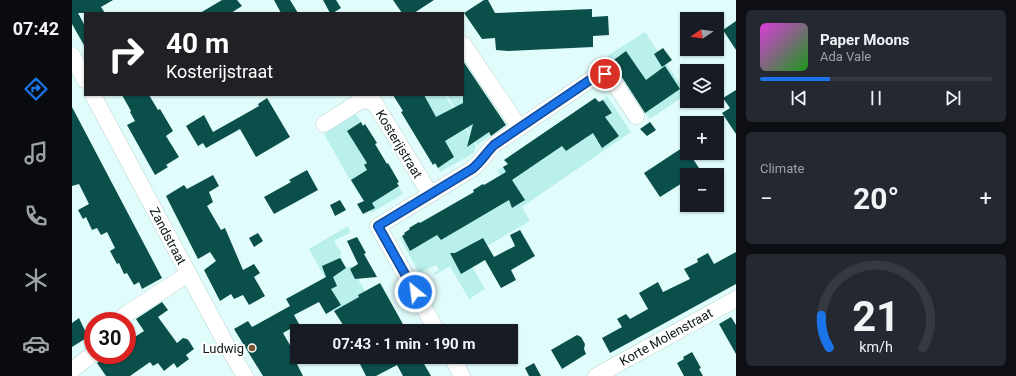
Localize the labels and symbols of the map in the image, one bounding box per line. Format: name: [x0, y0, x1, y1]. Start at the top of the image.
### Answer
north arrow: [680, 12, 724, 56]
pin: [588, 57, 622, 91]
street label: Kosterijstraat: [373, 107, 425, 181]
street label: Zandstraat: [147, 205, 189, 267]
position arrow: [394, 271, 436, 313]
street label: Korte Molenstraat: [617, 305, 715, 369]
speed limit sign: 30: [84, 312, 136, 364]
place label: Ludwig: [203, 341, 244, 356]
marker: Ludwig: [247, 343, 257, 353]

